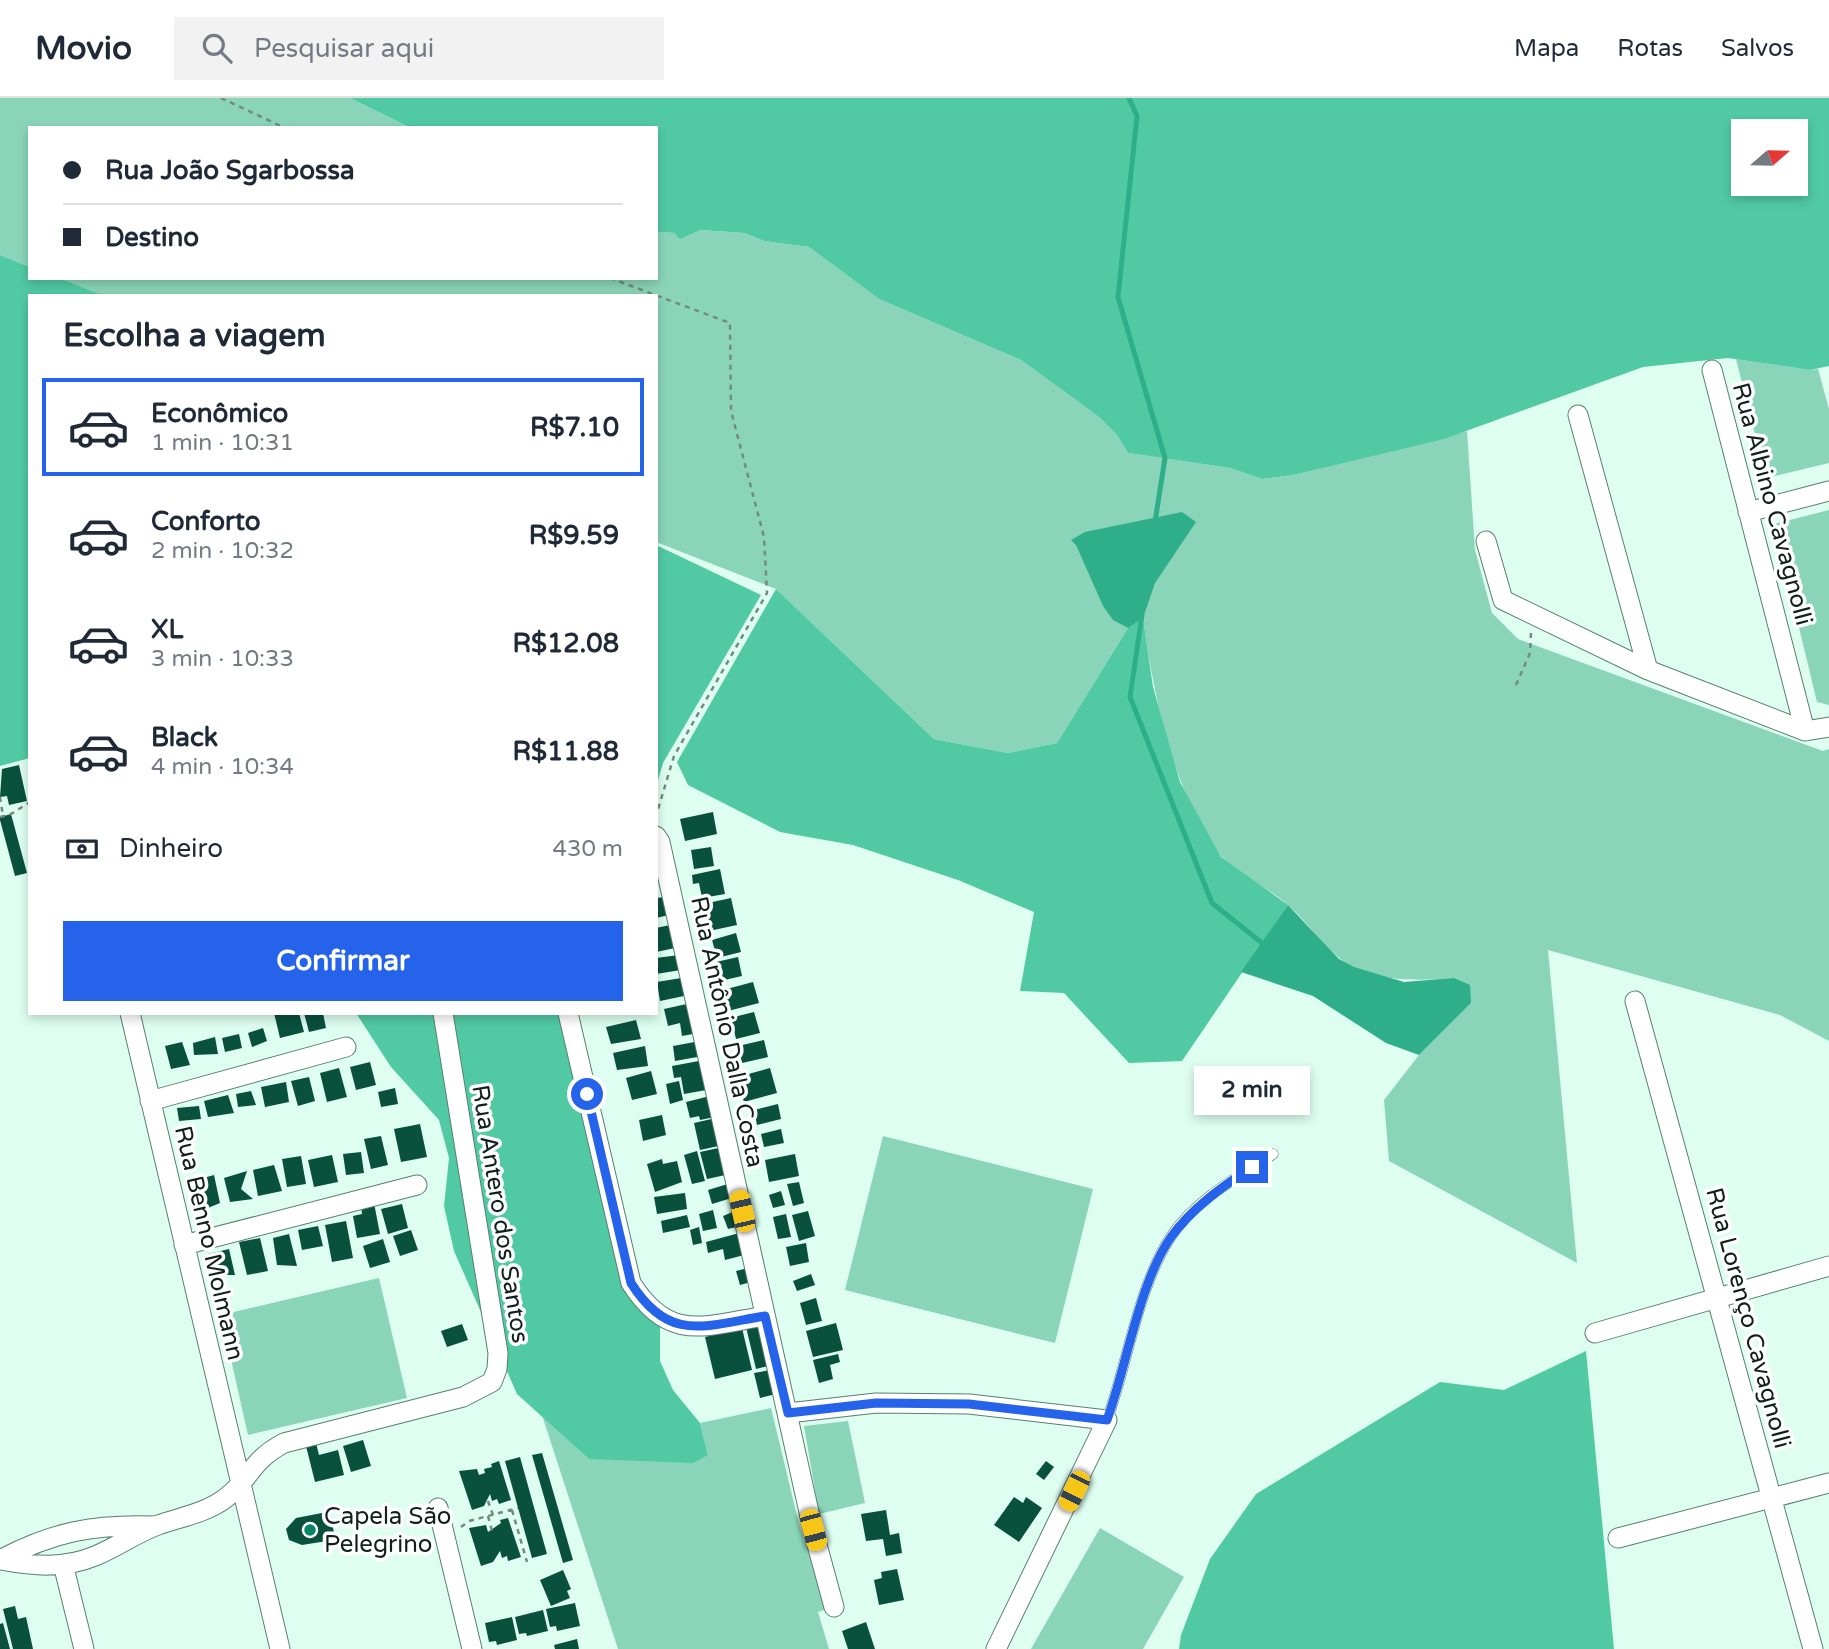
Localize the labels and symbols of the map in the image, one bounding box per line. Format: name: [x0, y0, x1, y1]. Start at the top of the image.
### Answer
north arrow: [1731, 119, 1808, 196]
street label: Rua Albino Cavagnolli: [1726, 379, 1818, 629]
street label: Rua Antônio Dalla Costa: [684, 894, 770, 1170]
callout: 2 min: [1194, 1066, 1310, 1114]
route start: [571, 1078, 603, 1110]
street label: Rua Antero dos Santos: [465, 1083, 535, 1345]
street label: Rua Benno Molmann: [168, 1123, 250, 1363]
route end: [1236, 1151, 1268, 1183]
street label: Rua Lorenço Cavagnolli: [1699, 1184, 1797, 1452]
car: [728, 1188, 757, 1234]
car: [1056, 1468, 1093, 1514]
place label: Capela São Pelegrino: [324, 1502, 451, 1559]
car: [798, 1507, 829, 1553]
marker: Capela São Pelegrino: [302, 1522, 318, 1538]

